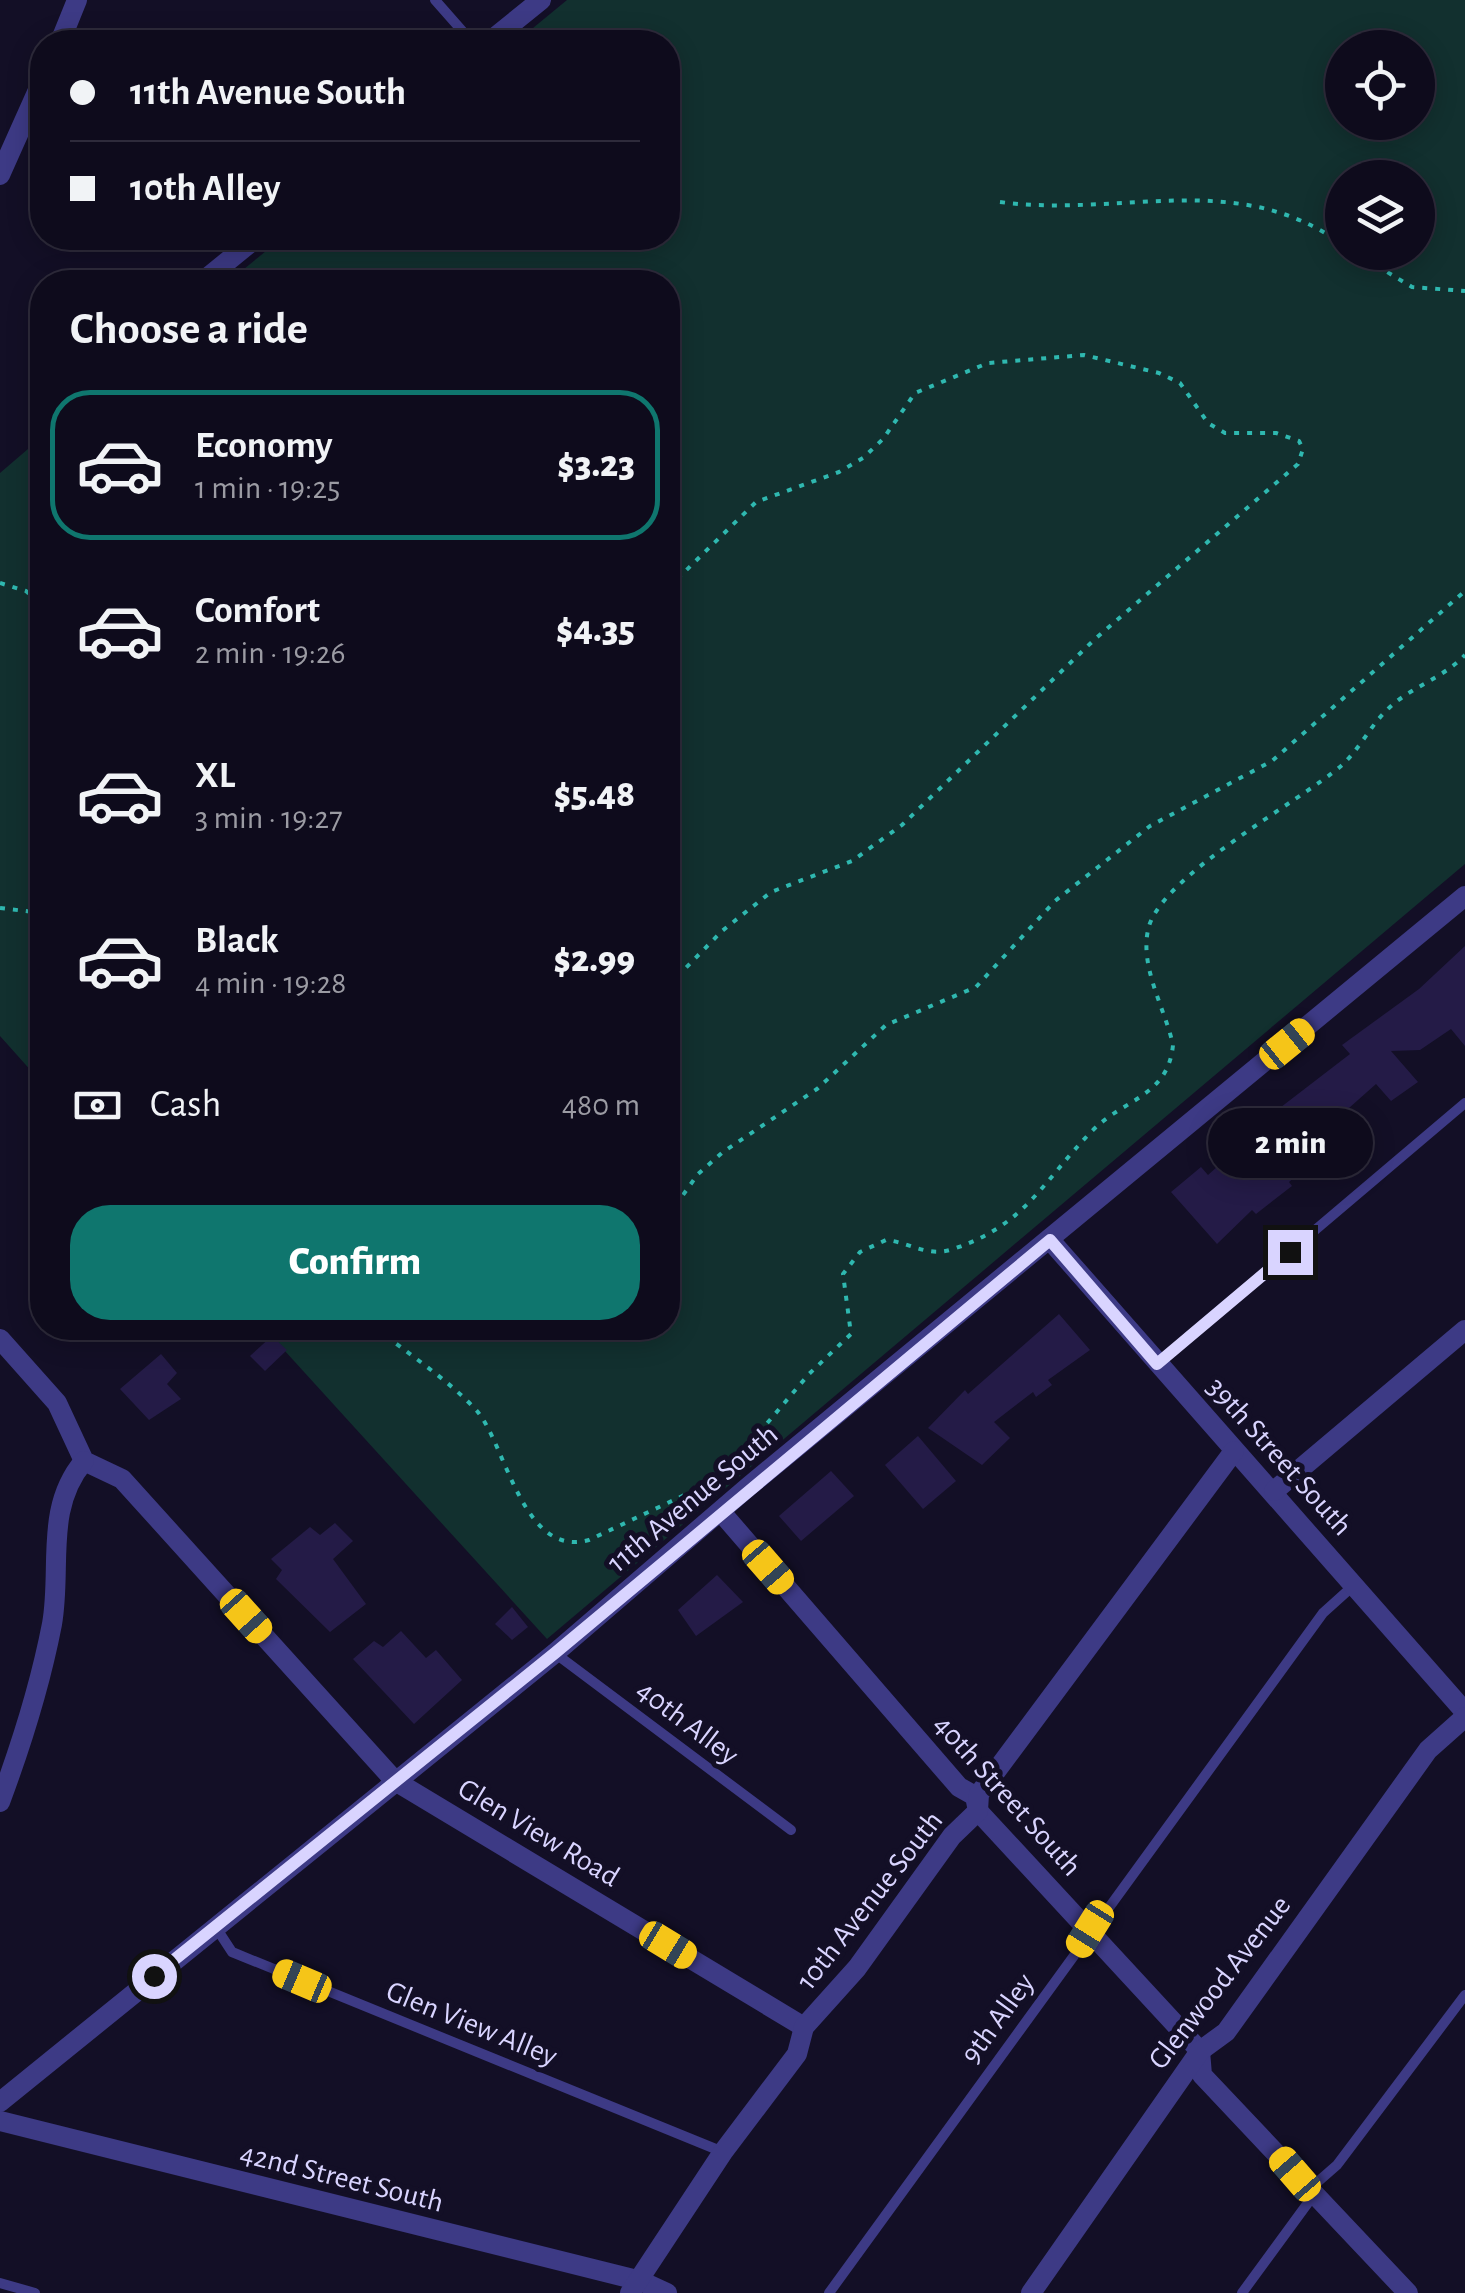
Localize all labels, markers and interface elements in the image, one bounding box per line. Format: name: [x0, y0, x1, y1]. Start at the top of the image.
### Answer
map controls: [1325, 30, 1435, 270]
button: locate: [1325, 30, 1435, 140]
text: 11th Avenue South: [130, 74, 406, 112]
button: layers: [1325, 160, 1435, 270]
text: 10th Alley: [130, 170, 280, 208]
text: Choose a ride: [70, 307, 308, 352]
icon: car: [75, 420, 165, 510]
text: Economy: [195, 427, 333, 465]
text: $3.23: [557, 446, 635, 484]
text: 1 min · 19:25: [195, 472, 340, 504]
icon: car: [75, 585, 165, 675]
text: Comfort: [195, 592, 320, 630]
text: $4.35: [556, 611, 635, 649]
text: 2 min · 19:26: [195, 637, 346, 669]
icon: car: [75, 750, 165, 840]
text: XL: [195, 757, 235, 795]
text: $5.48: [554, 776, 635, 814]
text: 3 min · 19:27: [195, 802, 343, 834]
icon: car: [75, 915, 165, 1005]
text: Black: [195, 922, 279, 960]
text: $2.99: [554, 941, 635, 979]
text: 4 min · 19:28: [195, 967, 347, 999]
car: [1254, 1013, 1320, 1075]
icon: cash: [70, 1078, 125, 1133]
text: Cash: [150, 1086, 221, 1124]
text: 480 m: [562, 1089, 640, 1121]
callout: 2 min: [1208, 1107, 1372, 1177]
text: 2 min: [1255, 1127, 1326, 1159]
button: Confirm: [70, 1205, 640, 1320]
route end: [1268, 1230, 1313, 1275]
street label: 39th Street South: [1201, 1372, 1358, 1541]
street label: 11th Avenue South: [602, 1419, 783, 1578]
car: [737, 1535, 799, 1599]
car: [215, 1584, 277, 1648]
street label: 40th Alley: [631, 1675, 744, 1771]
street label: 40th Street South: [928, 1710, 1087, 1882]
street label: Glen View Road: [453, 1773, 624, 1893]
street label: 10th Avenue South: [791, 1806, 949, 1996]
street label: Glenwood Avenue: [1143, 1890, 1297, 2075]
car: [1061, 1896, 1119, 1962]
car: [635, 1917, 701, 1973]
route start: [132, 1954, 177, 1999]
car: [269, 1955, 335, 2007]
street label: 9th Alley: [955, 1968, 1040, 2069]
street label: Glen View Alley: [382, 1976, 561, 2072]
street label: 42nd Street South: [237, 2138, 446, 2218]
car: [1264, 2142, 1326, 2206]

